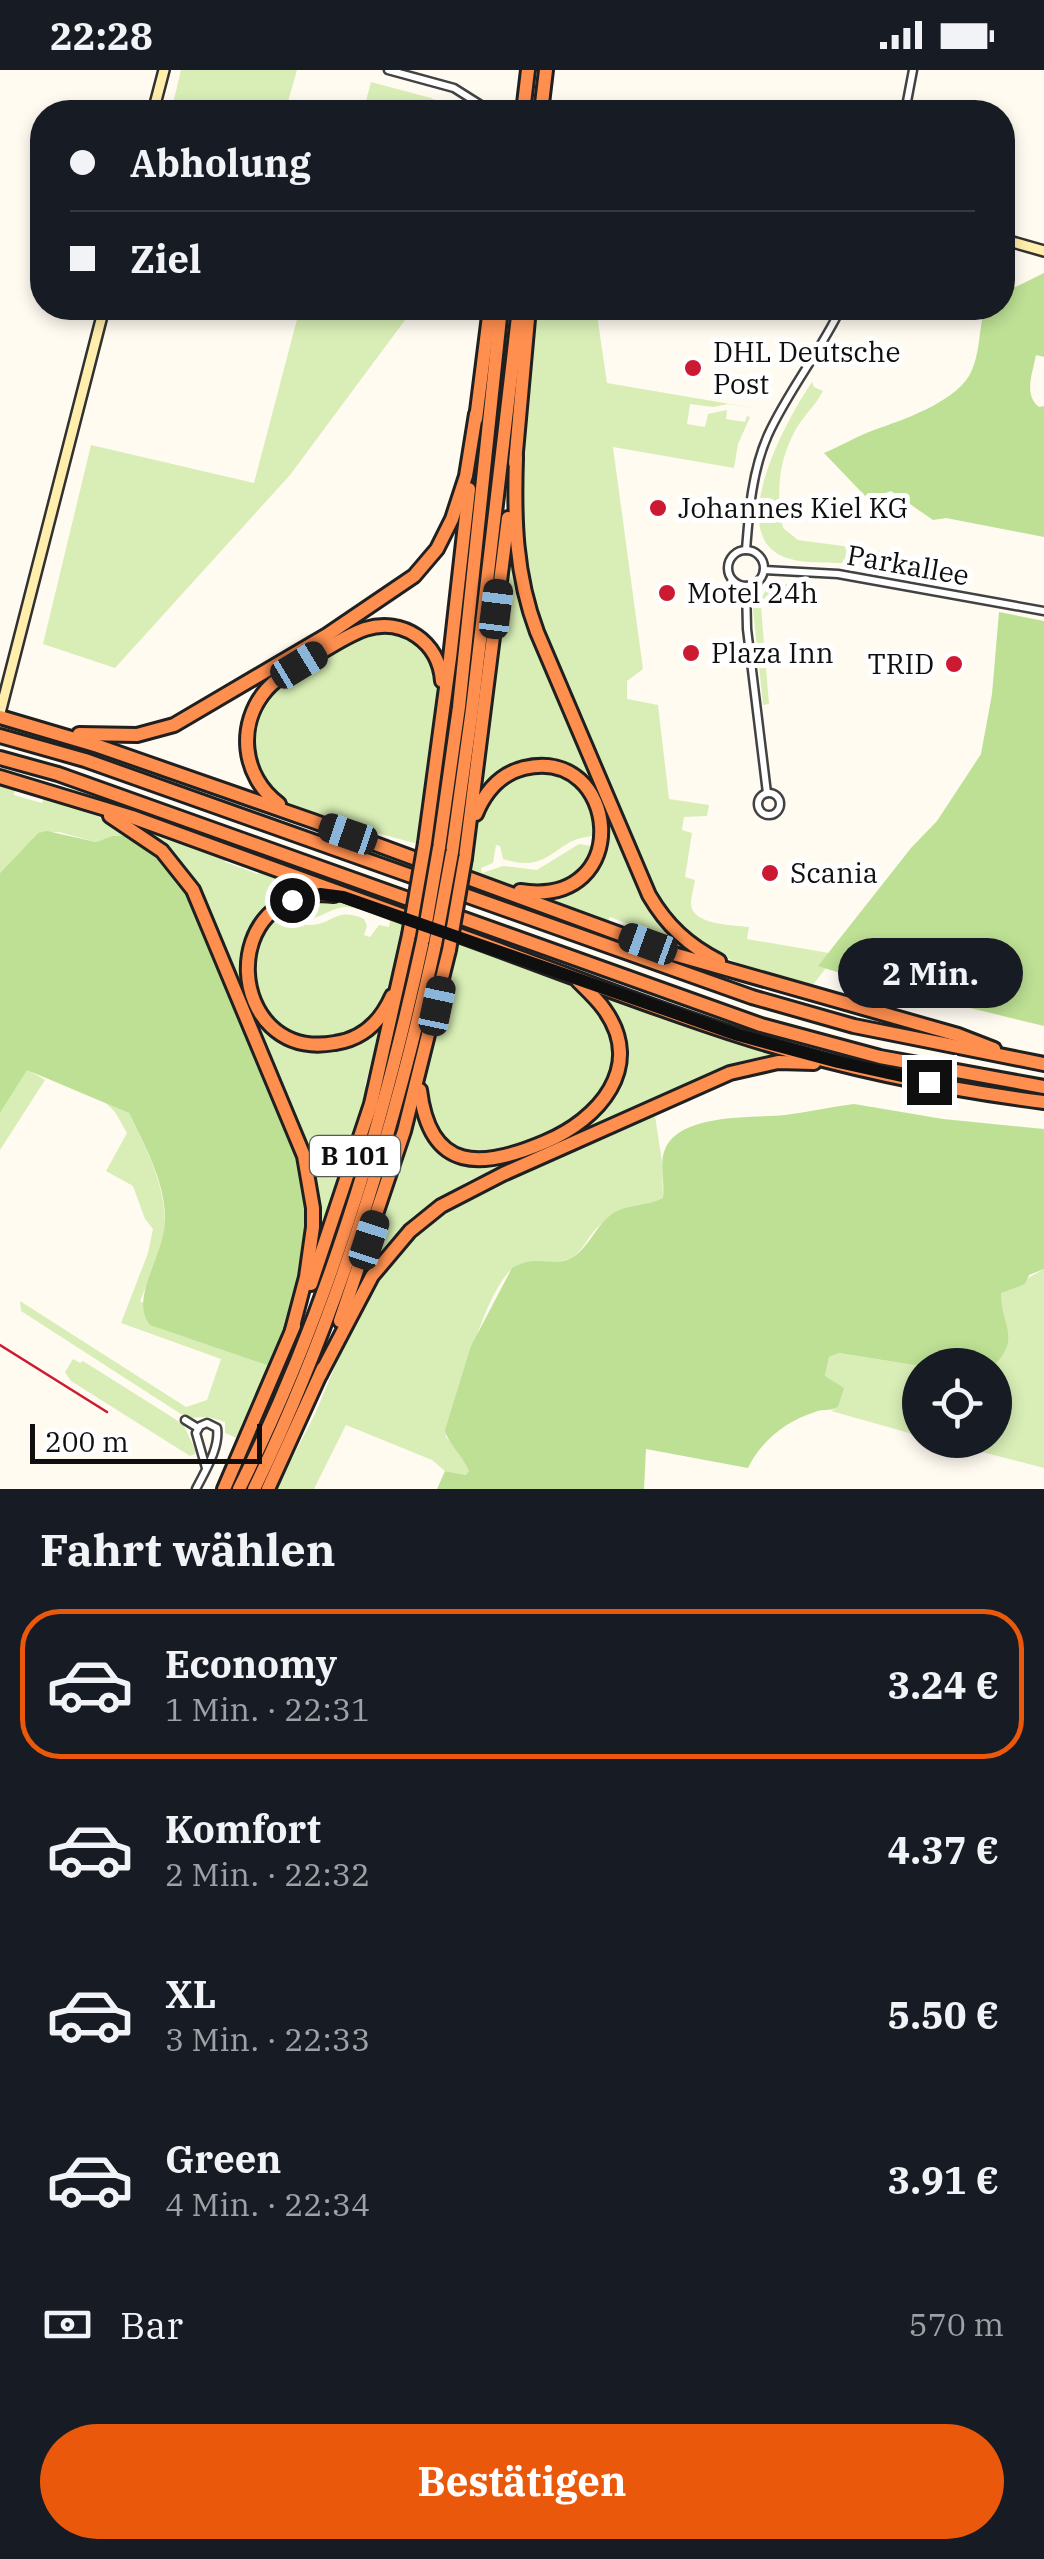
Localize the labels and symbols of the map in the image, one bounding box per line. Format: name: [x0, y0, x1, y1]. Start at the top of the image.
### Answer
place label: DHL Deutsche Post: [713, 333, 901, 402]
marker: DHL Deutsche Post: [682, 357, 704, 379]
place label: Johannes Kiel KG: [678, 489, 908, 526]
marker: Johannes Kiel KG: [647, 497, 669, 519]
street label: Parkallee: [844, 536, 972, 593]
place label: Motel 24h: [687, 574, 818, 611]
car: [477, 577, 515, 641]
marker: Motel 24h: [656, 582, 678, 604]
place label: Plaza Inn: [711, 634, 834, 671]
car: [266, 637, 332, 693]
marker: Plaza Inn: [680, 642, 702, 664]
place label: TRID: [867, 645, 934, 682]
marker: TRID: [943, 653, 965, 675]
car: [315, 810, 381, 858]
place label: Scania: [790, 854, 878, 891]
marker: Scania: [759, 862, 781, 884]
route start: [270, 878, 315, 923]
car: [615, 920, 681, 968]
callout: 2 Min.: [836, 937, 1022, 1007]
car: [416, 974, 458, 1038]
route end: [907, 1060, 952, 1105]
road number: B 101: [310, 1136, 400, 1176]
car: [345, 1207, 393, 1273]
scale bar: [30, 1419, 262, 1464]

